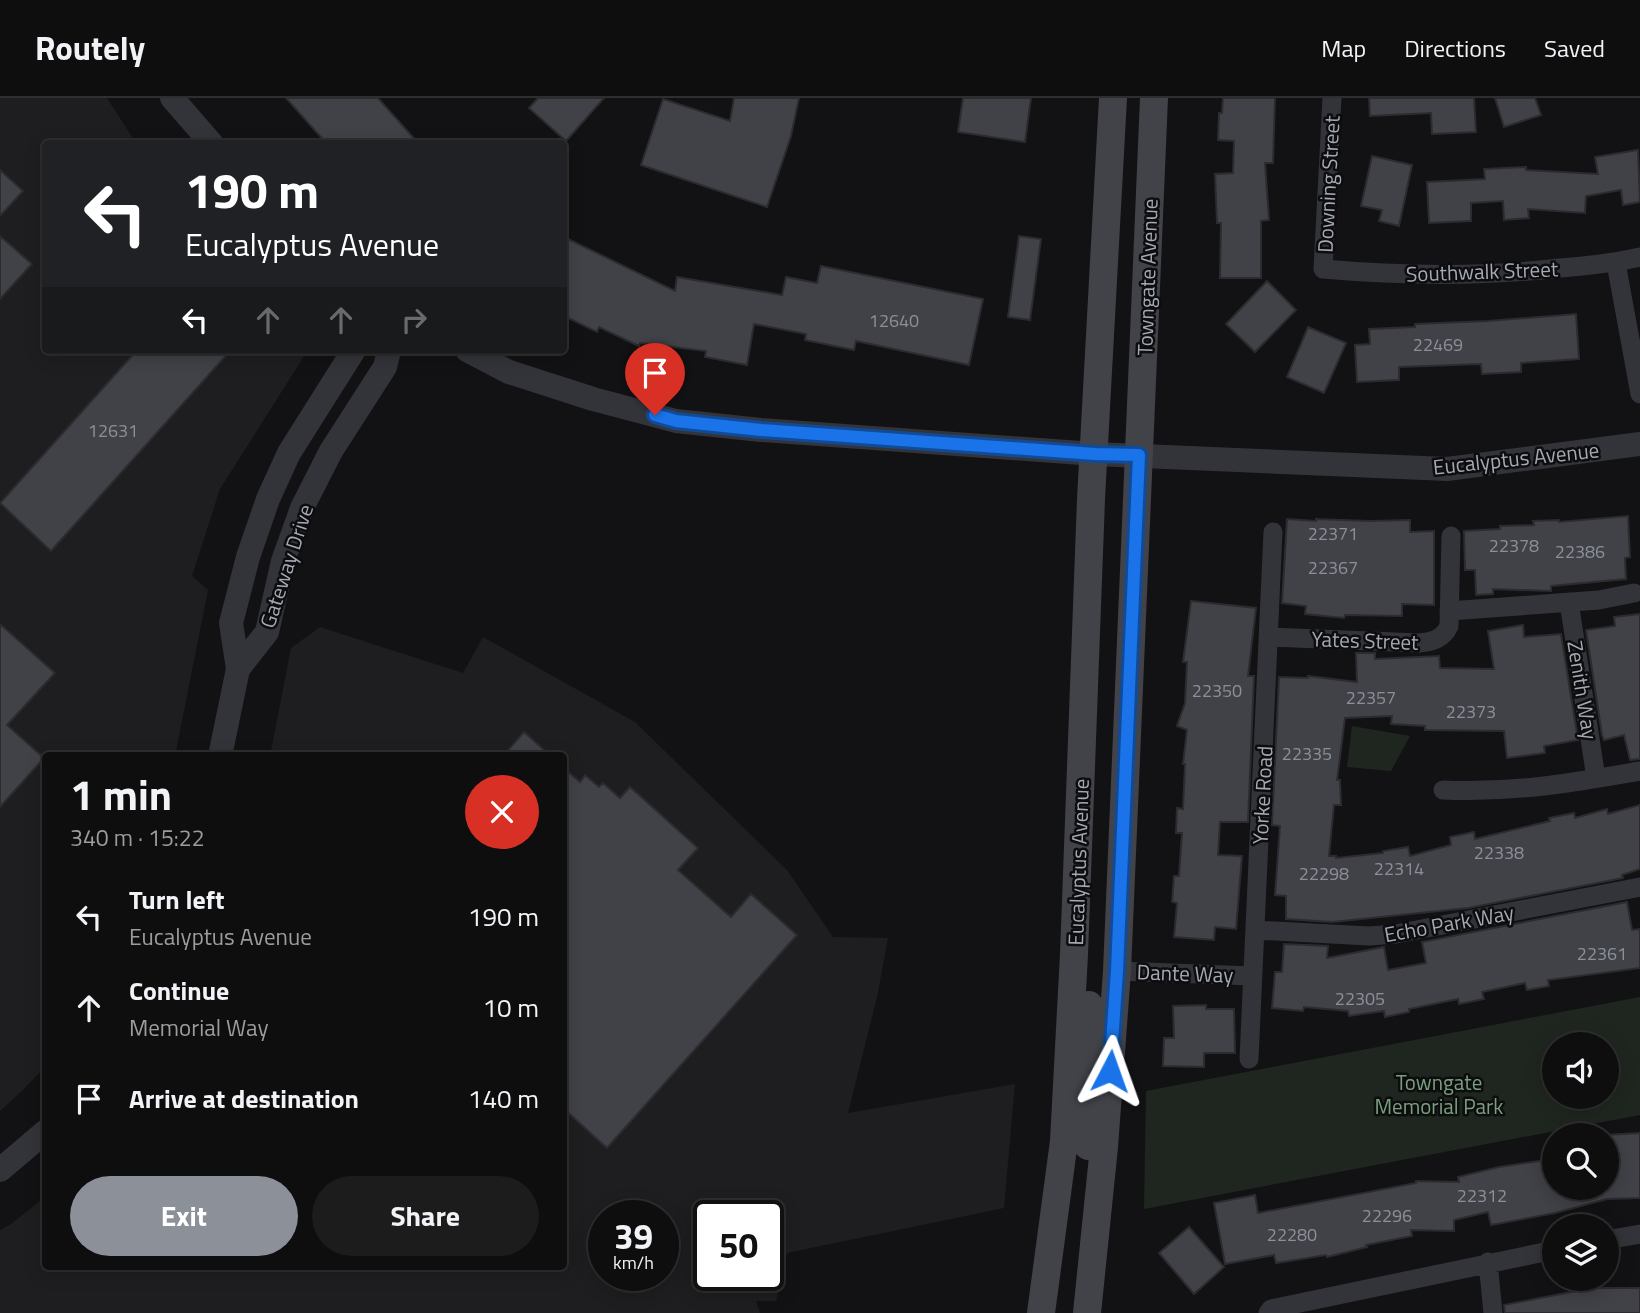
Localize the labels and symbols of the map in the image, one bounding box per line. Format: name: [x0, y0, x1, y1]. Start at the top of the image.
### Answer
street label: Downing Street: [1308, 114, 1348, 253]
street label: Towngate Avenue: [1128, 198, 1166, 356]
street label: Southwalk Street: [1405, 252, 1559, 290]
house number: 12640: [869, 307, 919, 334]
house number: 22469: [1413, 331, 1463, 358]
pin: [625, 343, 685, 415]
house number: 12631: [88, 417, 138, 444]
street label: Eucalyptus Avenue: [1431, 433, 1601, 483]
street label: Gateway Drive: [251, 500, 321, 632]
house number: 22371: [1308, 520, 1358, 547]
house number: 22378: [1489, 532, 1539, 559]
house number: 22386: [1555, 538, 1605, 565]
house number: 22367: [1308, 554, 1358, 581]
street label: Yates Street: [1311, 622, 1420, 658]
street label: Zenith Way: [1559, 638, 1607, 742]
house number: 22350: [1192, 677, 1242, 704]
house number: 22357: [1346, 684, 1396, 711]
house number: 22373: [1446, 698, 1496, 725]
house number: 22335: [1282, 740, 1332, 767]
street label: Yorke Road: [1243, 745, 1281, 845]
street label: Eucalyptus Avenue: [1059, 778, 1097, 946]
house number: 22338: [1474, 839, 1524, 866]
house number: 22314: [1374, 855, 1424, 882]
house number: 22298: [1299, 860, 1349, 887]
street label: Echo Park Way: [1382, 896, 1516, 950]
house number: 22361: [1577, 940, 1627, 967]
street label: Dante Way: [1136, 955, 1234, 991]
house number: 22305: [1335, 985, 1385, 1012]
position arrow: [1073, 1034, 1147, 1108]
park label: Towngate Memorial Park: [1375, 1066, 1503, 1122]
house number: 22312: [1457, 1182, 1507, 1209]
speed limit sign: 50: [693, 1200, 784, 1291]
house number: 22296: [1362, 1202, 1412, 1229]
house number: 22280: [1267, 1221, 1317, 1248]

